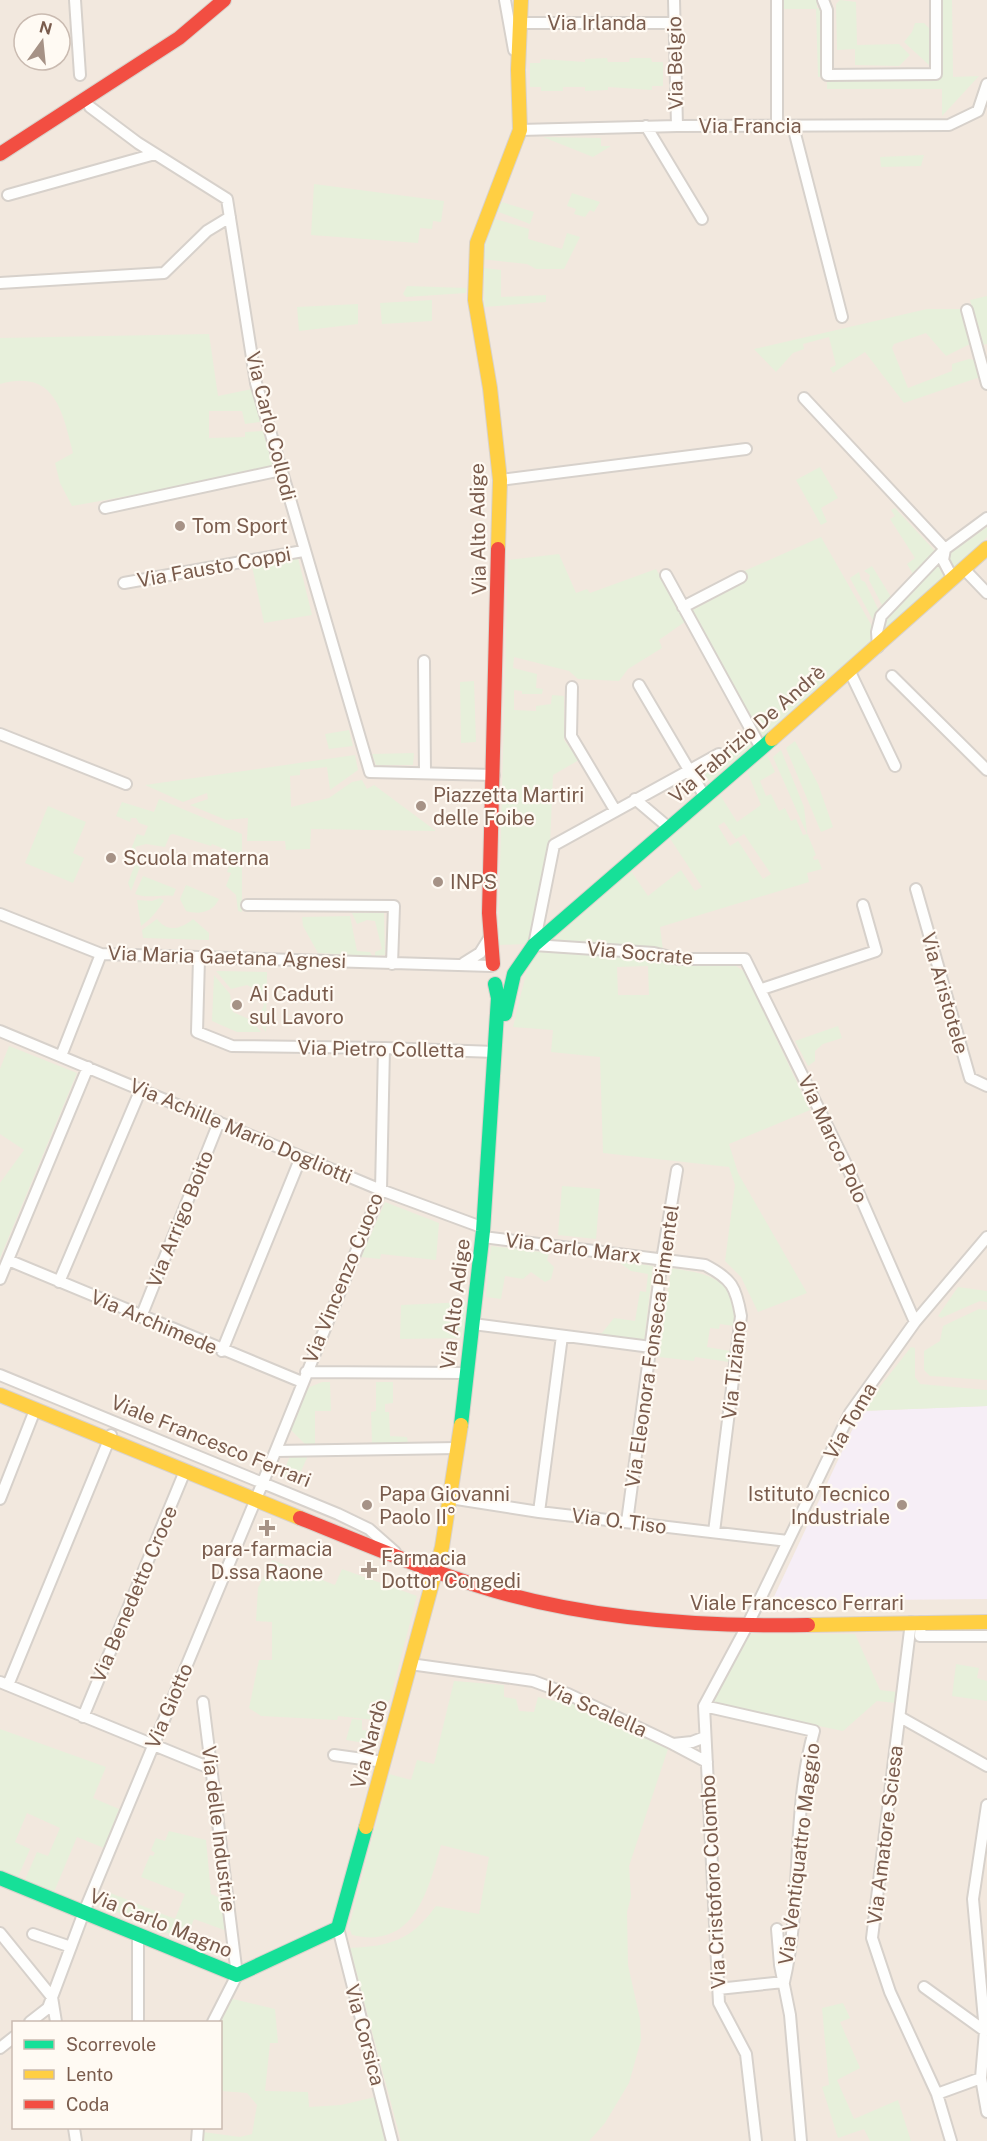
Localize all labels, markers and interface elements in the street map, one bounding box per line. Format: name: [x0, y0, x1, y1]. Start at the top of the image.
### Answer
street label: Via Irlanda: [547, 11, 647, 35]
north arrow: [12, 12, 72, 72]
street label: Via Belgio: [662, 16, 688, 110]
text: N: [37, 17, 54, 39]
street label: Via Francia: [698, 114, 802, 138]
street label: Via Carlo Collodi: [241, 349, 301, 503]
street label: Via Alto Adige: [465, 463, 491, 595]
place label: Tom Sport: [192, 514, 288, 538]
marker: Tom Sport: [173, 519, 187, 533]
street label: Via Fausto Coppi: [135, 542, 293, 592]
street label: Via Fabrizio De Andrè: [664, 660, 830, 808]
place label: Piazzetta Martiri delle Foibe: [433, 783, 584, 830]
marker: Piazzetta Martiri delle Foibe: [414, 799, 428, 813]
place label: Scuola materna: [123, 846, 269, 870]
marker: Scuola materna: [104, 851, 118, 865]
place label: INPS: [450, 870, 497, 894]
marker: INPS: [431, 875, 445, 889]
street label: Via Aristotele: [916, 929, 974, 1057]
street label: Via Socrate: [586, 936, 694, 970]
street label: Via Maria Gaetana Agnesi: [107, 941, 347, 973]
place label: Ai Caduti sul Lavoro: [249, 982, 344, 1029]
marker: Ai Caduti sul Lavoro: [230, 998, 244, 1012]
street label: Via Pietro Colletta: [297, 1036, 465, 1062]
street label: Via Marco Polo: [793, 1071, 873, 1207]
street label: Via Achille Mario Dogliotti: [126, 1073, 356, 1189]
street label: Via Arrigo Boito: [142, 1147, 218, 1291]
street label: Via Vincenzo Cuoco: [298, 1189, 388, 1367]
street label: Via Eleonora Fonseca Pimentel: [620, 1203, 684, 1489]
street label: Via Carlo Marx: [504, 1228, 642, 1268]
street label: Via Alto Adige: [435, 1237, 475, 1371]
street label: Via Archimede: [87, 1284, 221, 1360]
street label: Via Tiziano: [717, 1319, 751, 1421]
street label: Via Toma: [818, 1378, 882, 1464]
street label: Viale Francesco Ferrari: [107, 1390, 315, 1492]
place label: Papa Giovanni Paolo II°: [379, 1482, 510, 1529]
place label: Istituto Tecnico Industriale: [748, 1482, 890, 1529]
marker: Papa Giovanni Paolo II°: [360, 1498, 374, 1512]
marker: Istituto Tecnico Industriale: [895, 1498, 909, 1512]
street label: Via Benedetto Croce: [86, 1502, 182, 1686]
street label: Via O. Tiso: [570, 1503, 668, 1539]
marker: para-farmacia D.ssa Raone: [260, 1521, 274, 1535]
place label: para-farmacia D.ssa Raone: [202, 1537, 332, 1584]
place label: Farmacia Dottor Congedi: [381, 1546, 521, 1593]
marker: Farmacia Dottor Congedi: [362, 1563, 376, 1577]
street label: Viale Francesco Ferrari: [690, 1591, 904, 1615]
street label: Via Giotto: [140, 1660, 198, 1752]
street label: Via Scalella: [541, 1676, 651, 1742]
street label: Via Nardò: [346, 1697, 392, 1791]
street label: Via Ventiquattro Maggio: [773, 1742, 825, 1966]
street label: Via Amatore Sciesa: [862, 1744, 908, 1926]
street label: Via delle Industrie: [197, 1745, 241, 1913]
street label: Via Cristoforo Colombo: [695, 1774, 731, 1990]
street label: Via Carlo Magno: [86, 1883, 236, 1963]
street label: Via Corsica: [340, 1982, 390, 2088]
legend: [12, 2021, 222, 2129]
text: Scorrevole: [66, 2034, 156, 2055]
text: Lento: [66, 2064, 113, 2085]
text: Coda: [66, 2094, 109, 2115]

